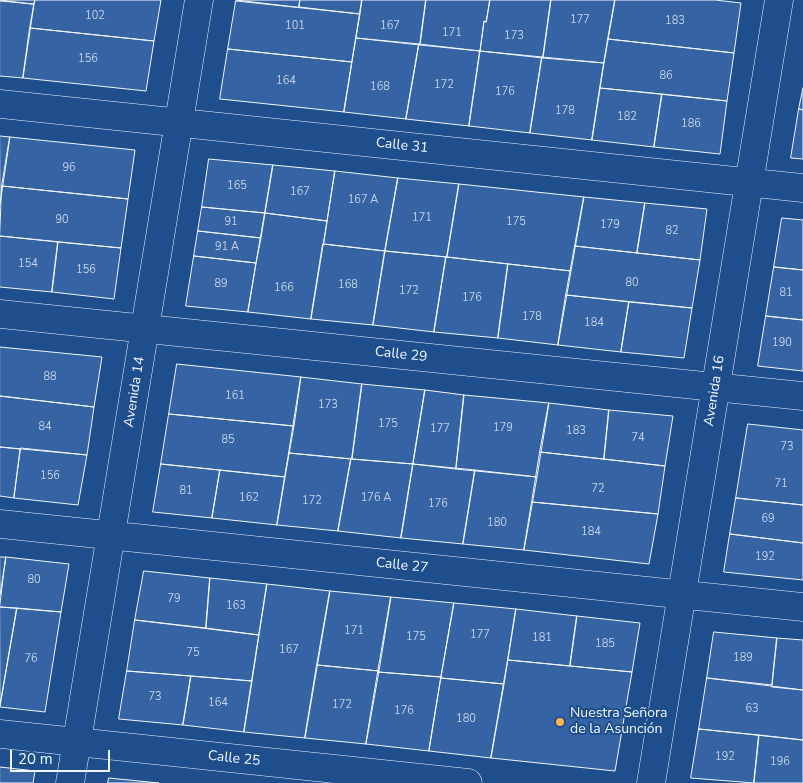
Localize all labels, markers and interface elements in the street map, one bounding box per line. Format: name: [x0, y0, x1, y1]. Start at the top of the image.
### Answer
house number: 102: [85, 9, 105, 23]
house number: 177: [570, 13, 590, 27]
house number: 183: [665, 14, 685, 28]
house number: 101: [285, 19, 305, 33]
house number: 167: [380, 19, 400, 33]
house number: 171: [442, 26, 462, 40]
house number: 173: [504, 29, 524, 43]
house number: 156: [78, 52, 98, 66]
house number: 86: [659, 69, 673, 83]
house number: 164: [276, 74, 296, 88]
house number: 172: [434, 78, 454, 92]
house number: 168: [370, 80, 390, 94]
house number: 176: [495, 85, 515, 99]
house number: 178: [555, 104, 575, 118]
house number: 182: [617, 110, 637, 124]
house number: 186: [681, 117, 701, 131]
street label: Calle 31: [375, 135, 429, 157]
house number: 96: [62, 161, 76, 175]
house number: 165: [227, 179, 247, 193]
house number: 167: [290, 185, 310, 199]
house number: 167 A: [348, 193, 378, 207]
house number: 171: [412, 211, 432, 225]
house number: 90: [55, 213, 69, 227]
house number: 91: [224, 215, 238, 229]
house number: 175: [506, 215, 526, 229]
house number: 179: [600, 218, 620, 232]
house number: 82: [665, 224, 679, 238]
house number: 91 A: [215, 240, 239, 254]
house number: 154: [18, 257, 38, 271]
house number: 156: [76, 263, 96, 277]
house number: 80: [625, 276, 639, 290]
house number: 89: [214, 277, 228, 291]
house number: 168: [338, 278, 358, 292]
house number: 166: [274, 281, 294, 295]
house number: 172: [399, 284, 419, 298]
house number: 81: [779, 286, 793, 300]
house number: 176: [462, 291, 482, 305]
house number: 178: [522, 310, 542, 324]
house number: 184: [584, 316, 604, 330]
house number: 190: [772, 336, 792, 350]
street label: Calle 29: [374, 344, 428, 366]
street label: Avenida 16: [701, 354, 729, 428]
street label: Avenida 14: [121, 355, 149, 429]
house number: 88: [43, 370, 57, 384]
house number: 161: [225, 389, 245, 403]
house number: 173: [318, 398, 338, 412]
house number: 175: [378, 417, 398, 431]
house number: 84: [38, 420, 52, 434]
house number: 179: [493, 421, 513, 435]
house number: 177: [430, 422, 450, 436]
house number: 183: [566, 424, 586, 438]
house number: 74: [631, 431, 645, 445]
house number: 85: [221, 433, 235, 447]
house number: 73: [780, 440, 794, 454]
house number: 156: [40, 469, 60, 483]
house number: 71: [774, 477, 788, 491]
house number: 72: [591, 482, 605, 496]
house number: 81: [179, 484, 193, 498]
house number: 162: [239, 491, 259, 505]
house number: 176 A: [361, 491, 391, 505]
house number: 172: [302, 494, 322, 508]
house number: 176: [428, 497, 448, 511]
house number: 69: [761, 512, 775, 526]
house number: 180: [487, 516, 507, 530]
house number: 184: [581, 525, 601, 539]
house number: 192: [755, 550, 775, 564]
street label: Calle 27: [375, 555, 429, 577]
house number: 80: [27, 573, 41, 587]
house number: 79: [167, 592, 181, 606]
house number: 163: [226, 599, 246, 613]
house number: 171: [344, 624, 364, 638]
house number: 177: [470, 628, 490, 642]
house number: 175: [406, 630, 426, 644]
house number: 181: [532, 631, 552, 645]
house number: 185: [595, 637, 615, 651]
house number: 167: [279, 643, 299, 657]
house number: 75: [186, 646, 200, 660]
house number: 189: [733, 651, 753, 665]
house number: 76: [24, 652, 38, 666]
house number: 73: [148, 690, 162, 704]
house number: 164: [208, 696, 228, 710]
house number: 172: [332, 698, 352, 712]
house number: 63: [745, 702, 759, 716]
house number: 176: [394, 704, 414, 718]
place label: Nuestra Señora de la Asunción: [570, 706, 667, 739]
house number: 180: [456, 712, 476, 726]
marker: Nuestra Señora de la Asunción: [554, 716, 566, 728]
scale bar: [12, 740, 112, 772]
street label: Calle 25: [207, 748, 261, 770]
text: 20 m: [18, 749, 53, 769]
house number: 192: [715, 750, 735, 764]
house number: 196: [770, 755, 790, 769]

